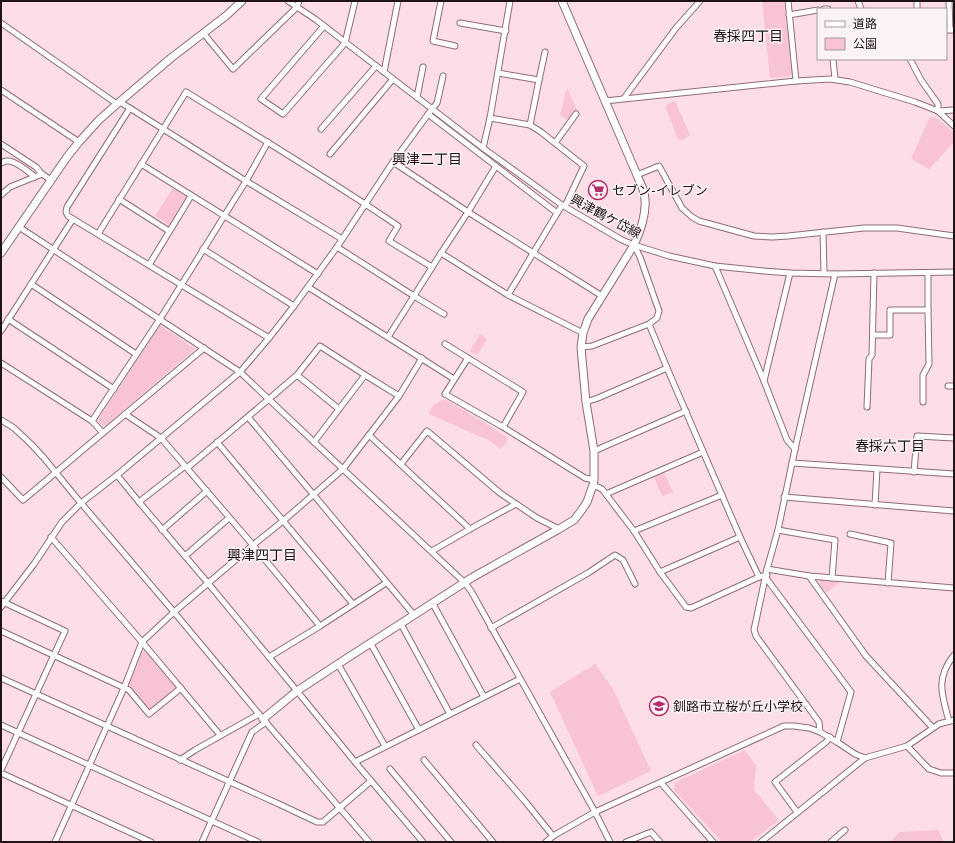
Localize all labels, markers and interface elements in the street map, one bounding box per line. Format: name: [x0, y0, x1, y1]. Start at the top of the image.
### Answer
legend: [817, 8, 947, 60]
text: 道路: [853, 16, 877, 31]
district label: 春採四丁目: [713, 27, 783, 45]
text: 公園: [853, 36, 877, 51]
district label: 興津二丁目: [392, 150, 462, 168]
supermarket icon: セブン-イレブン: [587, 179, 609, 201]
place label: セブン-イレブン: [612, 182, 708, 199]
street label: 興津鶴ケ岱線: [567, 191, 644, 242]
district label: 春採六丁目: [855, 437, 925, 455]
district label: 興津四丁目: [227, 546, 297, 564]
school or university icon: 釧路市立桜が丘小学校: [648, 695, 670, 717]
place label: 釧路市立桜が丘小学校: [673, 698, 803, 715]

